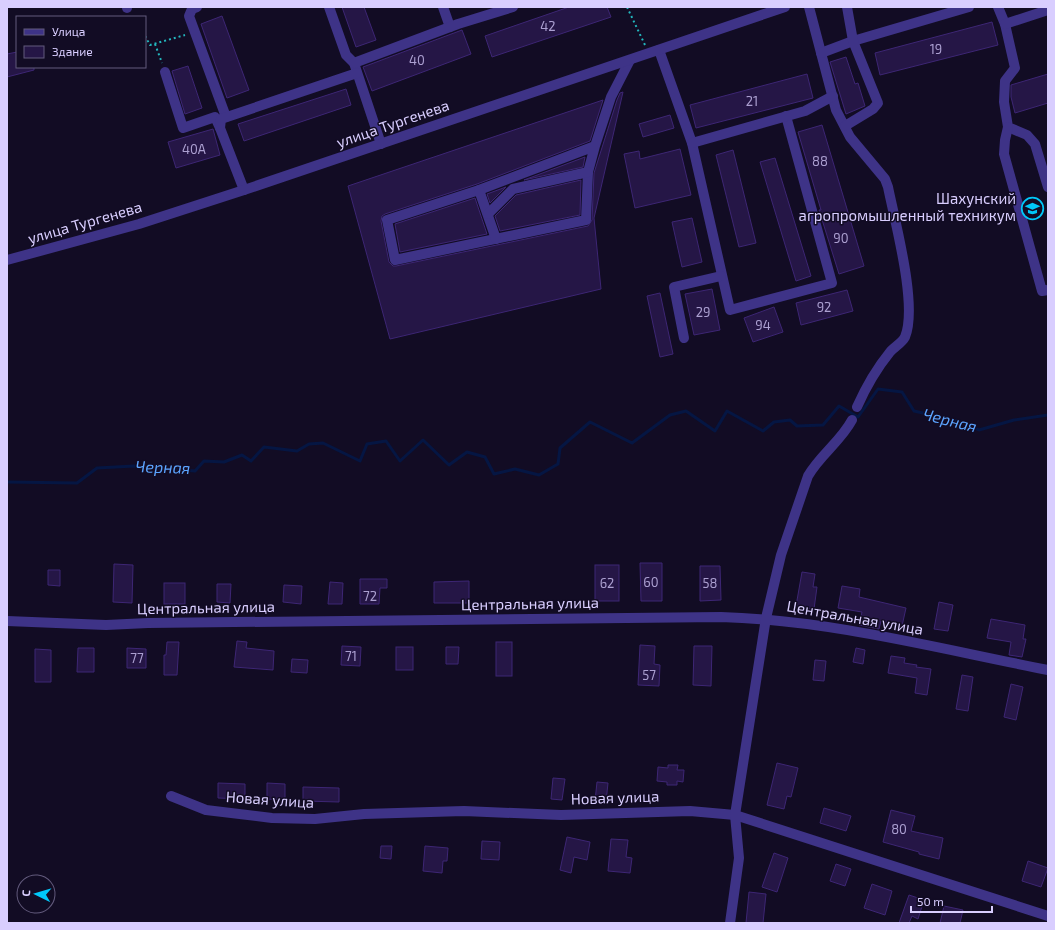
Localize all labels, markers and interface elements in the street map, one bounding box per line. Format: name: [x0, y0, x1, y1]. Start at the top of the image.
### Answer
legend: [16, 16, 146, 68]
house number: 42: [540, 18, 556, 34]
text: Улица: [52, 24, 85, 38]
house number: 19: [930, 41, 942, 57]
text: Здание: [52, 44, 93, 58]
house number: 40: [409, 52, 425, 68]
house number: 21: [746, 93, 758, 109]
street label: улица Тургенева: [334, 95, 452, 152]
house number: 40А: [182, 141, 206, 157]
house number: 88: [812, 153, 828, 169]
place label: Шахунский агропромышленный техникум: [799, 189, 1016, 225]
school or university icon: Шахунский агропромышленный техникум: [1019, 195, 1045, 221]
street label: улица Тургенева: [26, 197, 144, 248]
house number: 90: [833, 230, 849, 246]
house number: 92: [817, 299, 831, 315]
house number: 29: [696, 304, 710, 320]
house number: 94: [755, 317, 771, 333]
water label: Черная: [921, 404, 979, 435]
water label: Черная: [135, 456, 191, 477]
house number: 60: [643, 574, 659, 590]
house number: 62: [600, 575, 614, 591]
house number: 58: [703, 575, 717, 591]
house number: 72: [363, 588, 377, 604]
street label: Центральная улица: [461, 593, 599, 614]
street label: Центральная улица: [785, 596, 925, 639]
street label: Центральная улица: [137, 597, 275, 618]
house number: 71: [345, 648, 357, 664]
house number: 77: [130, 650, 144, 666]
house number: 57: [642, 667, 656, 683]
street label: Новая улица: [570, 786, 660, 809]
street label: Новая улица: [225, 787, 315, 812]
house number: 80: [891, 821, 907, 837]
north arrow: [16, 874, 56, 914]
scale bar: [911, 888, 992, 914]
text: С: [19, 889, 32, 897]
text: 50 m: [917, 894, 944, 908]

